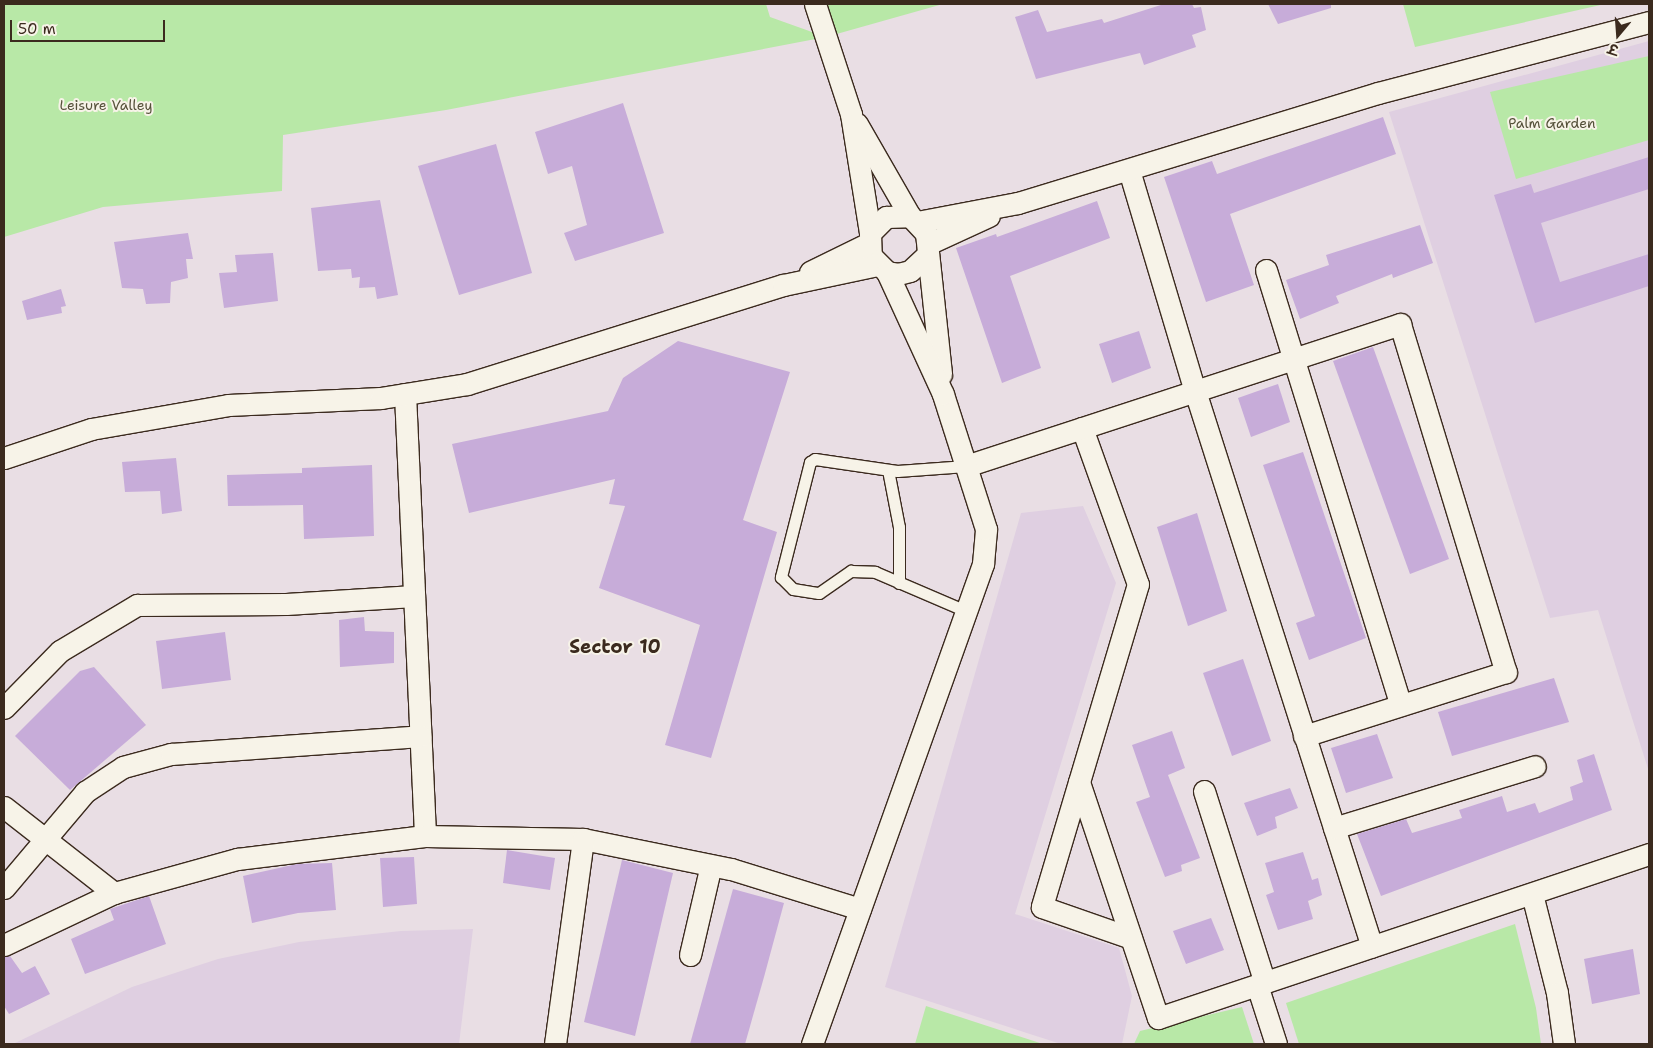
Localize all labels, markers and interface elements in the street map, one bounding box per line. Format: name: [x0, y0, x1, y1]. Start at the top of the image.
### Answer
scale bar: [12, 10, 168, 42]
north arrow: [1593, 10, 1643, 60]
text: 50 m: [18, 19, 56, 39]
text: उ: [1606, 39, 1621, 59]
park label: Leisure Valley: [60, 97, 152, 113]
park label: Palm Garden: [1508, 115, 1596, 131]
district label: Sector 10: [569, 636, 661, 658]

